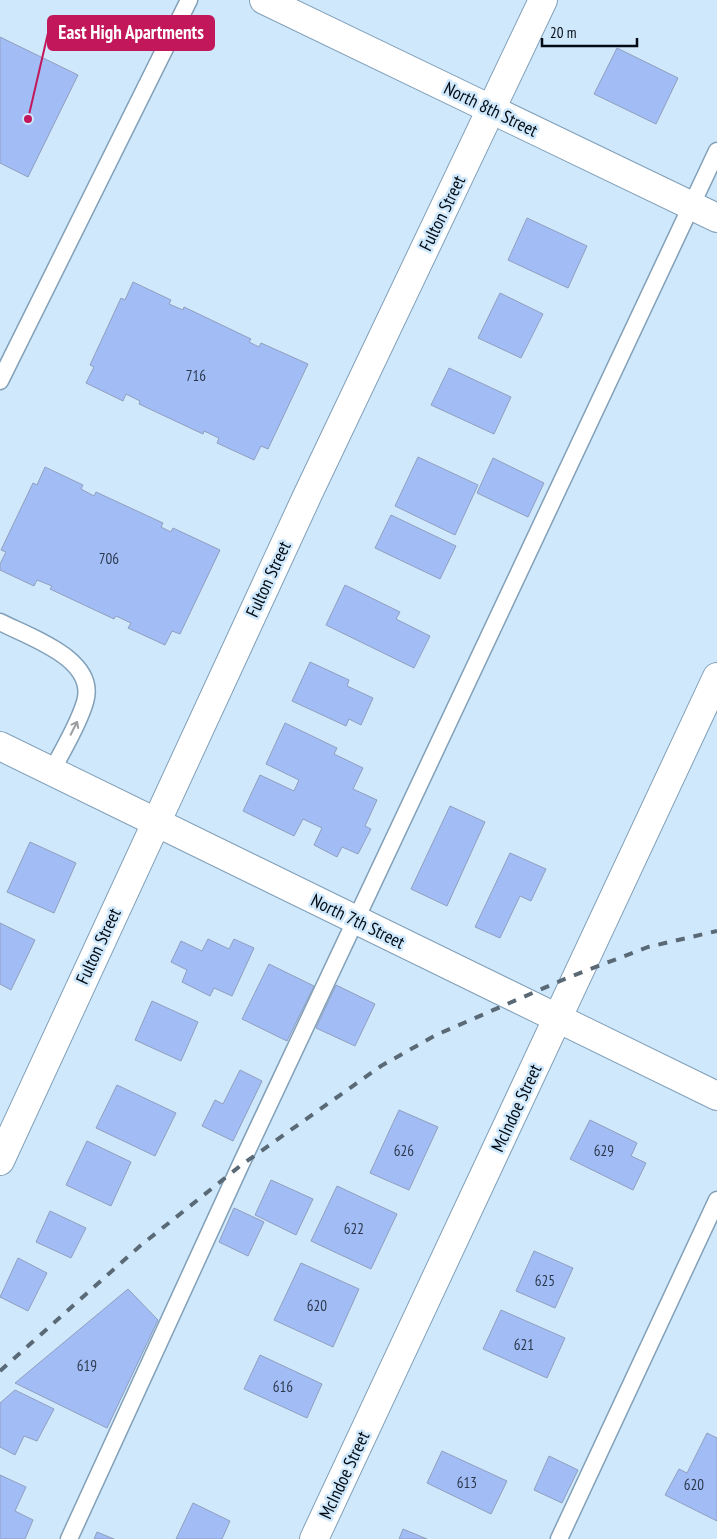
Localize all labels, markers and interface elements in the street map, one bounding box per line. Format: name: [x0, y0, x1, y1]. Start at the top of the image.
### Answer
scale bar: [542, 15, 637, 47]
callout: East High Apartments: [48, 16, 214, 50]
text: East High Apartments: [58, 20, 204, 44]
text: 20 m: [550, 23, 576, 42]
street label: North 8th Street: [440, 76, 542, 142]
street label: Fulton Street: [414, 172, 470, 254]
house number: 716: [186, 366, 206, 385]
street label: Fulton Street: [240, 537, 296, 621]
house number: 706: [99, 549, 119, 568]
one-way arrow: [70, 721, 79, 736]
street label: North 7th Street: [307, 888, 409, 954]
street label: Fulton Street: [70, 904, 126, 988]
street label: McIndoe Street: [486, 1060, 546, 1155]
house number: 626: [394, 1141, 414, 1160]
house number: 629: [594, 1141, 614, 1160]
house number: 622: [344, 1219, 364, 1238]
house number: 625: [535, 1271, 555, 1290]
house number: 620: [307, 1296, 327, 1315]
house number: 621: [514, 1335, 534, 1354]
house number: 619: [77, 1356, 97, 1375]
house number: 616: [273, 1377, 293, 1396]
street label: McIndoe Street: [314, 1427, 374, 1522]
house number: 613: [457, 1473, 477, 1492]
house number: 620: [684, 1475, 704, 1494]

